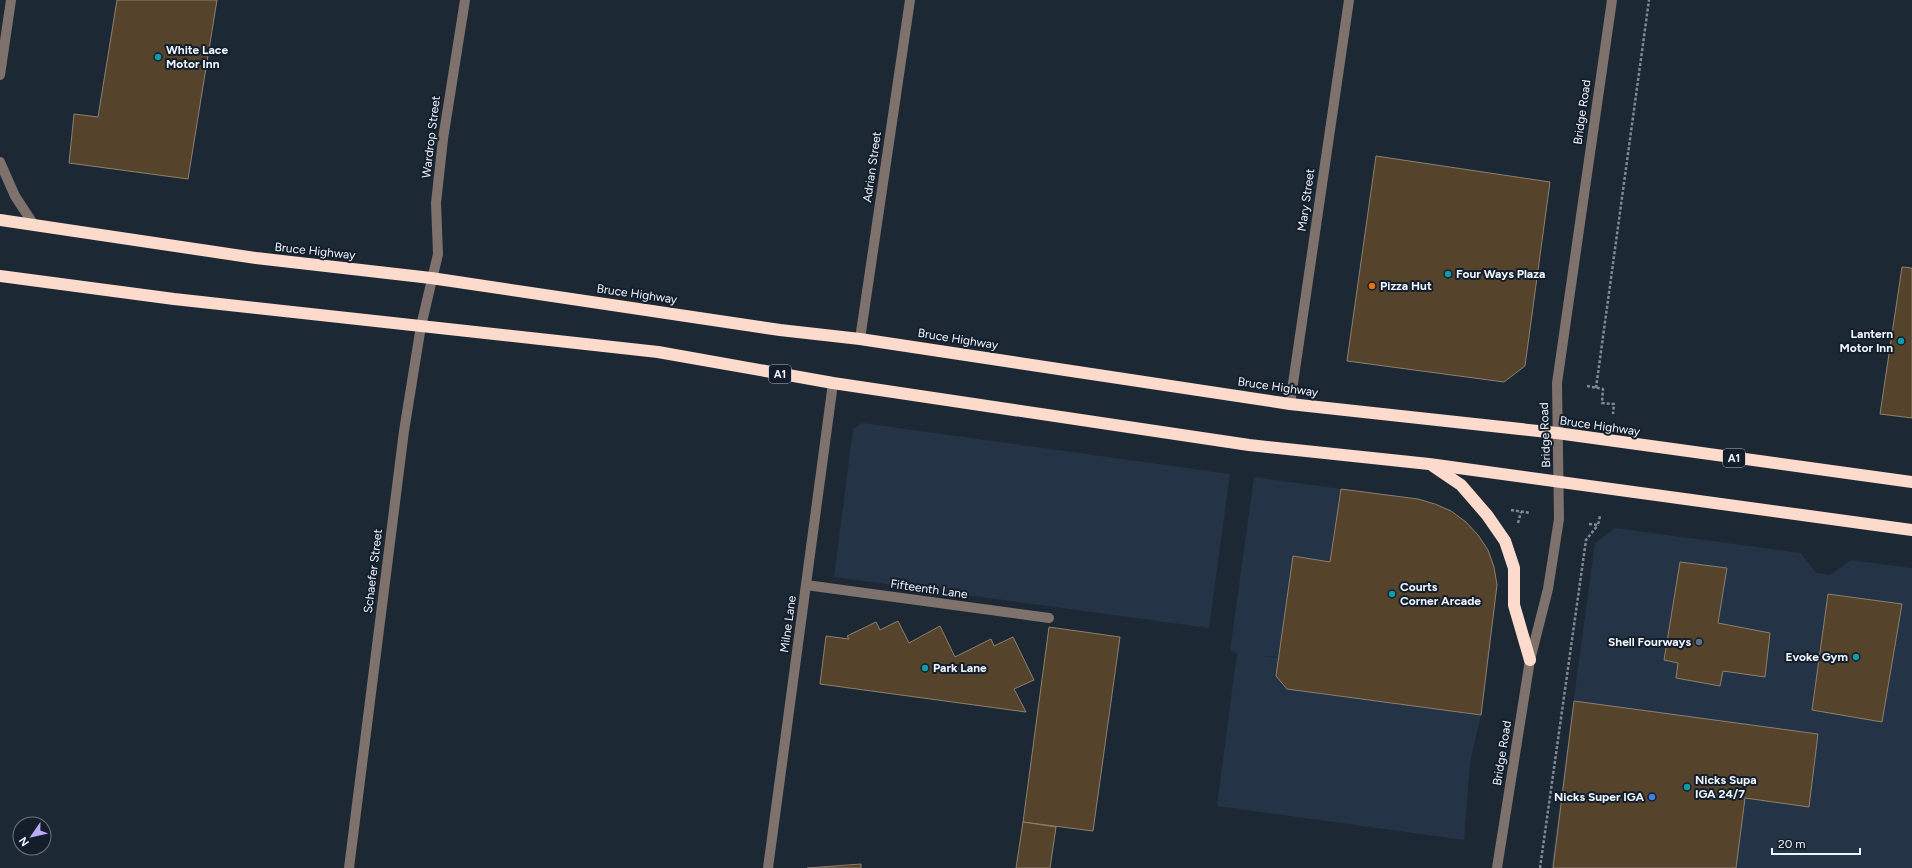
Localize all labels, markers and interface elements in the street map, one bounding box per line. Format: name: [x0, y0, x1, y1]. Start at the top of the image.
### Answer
place label: White Lace Motor Inn: [166, 43, 228, 71]
marker: White Lace Motor Inn: [153, 52, 163, 62]
street label: Bridge Road: [1571, 79, 1593, 145]
street label: Wardrop Street: [419, 95, 443, 179]
street label: Adrian Street: [860, 130, 884, 203]
street label: Mary Street: [1295, 167, 1317, 232]
street label: Bruce Highway: [274, 240, 357, 262]
place label: Four Ways Plaza: [1456, 267, 1545, 281]
marker: Four Ways Plaza: [1443, 269, 1453, 279]
place label: Pizza Hut: [1380, 279, 1432, 293]
street label: Bruce Highway: [596, 281, 679, 307]
marker: Pizza Hut: [1367, 281, 1377, 291]
street label: Bruce Highway: [917, 326, 1000, 352]
place label: Lantern Motor Inn: [1840, 327, 1893, 355]
marker: Lantern Motor Inn: [1896, 336, 1906, 346]
road number: A1: [769, 365, 791, 383]
street label: Bruce Highway: [1237, 374, 1320, 400]
street label: Bridge Road: [1537, 402, 1553, 468]
street label: Bruce Highway: [1559, 413, 1642, 439]
road number: A1: [1723, 449, 1745, 467]
street label: Schaefer Street: [361, 528, 385, 614]
street label: Fifteenth Lane: [889, 577, 969, 601]
place label: Courts Corner Arcade: [1400, 580, 1481, 608]
marker: Courts Corner Arcade: [1387, 589, 1397, 599]
street label: Milne Lane: [777, 594, 799, 653]
place label: Shell Fourways: [1608, 635, 1691, 649]
marker: Shell Fourways: [1694, 637, 1704, 647]
place label: Evoke Gym: [1786, 650, 1848, 664]
marker: Evoke Gym: [1851, 652, 1861, 662]
place label: Park Lane: [933, 661, 987, 675]
marker: Park Lane: [920, 663, 930, 673]
street label: Bridge Road: [1490, 720, 1514, 786]
place label: Nicks Supa IGA 24/7: [1695, 773, 1757, 801]
marker: Nicks Supa IGA 24/7: [1682, 782, 1692, 792]
place label: Nicks Super IGA: [1554, 790, 1644, 804]
marker: Nicks Super IGA: [1647, 792, 1657, 802]
north arrow: [12, 816, 52, 856]
scale bar: [1772, 830, 1860, 856]
text: N: [16, 834, 32, 848]
text: 20 m: [1778, 837, 1806, 851]

